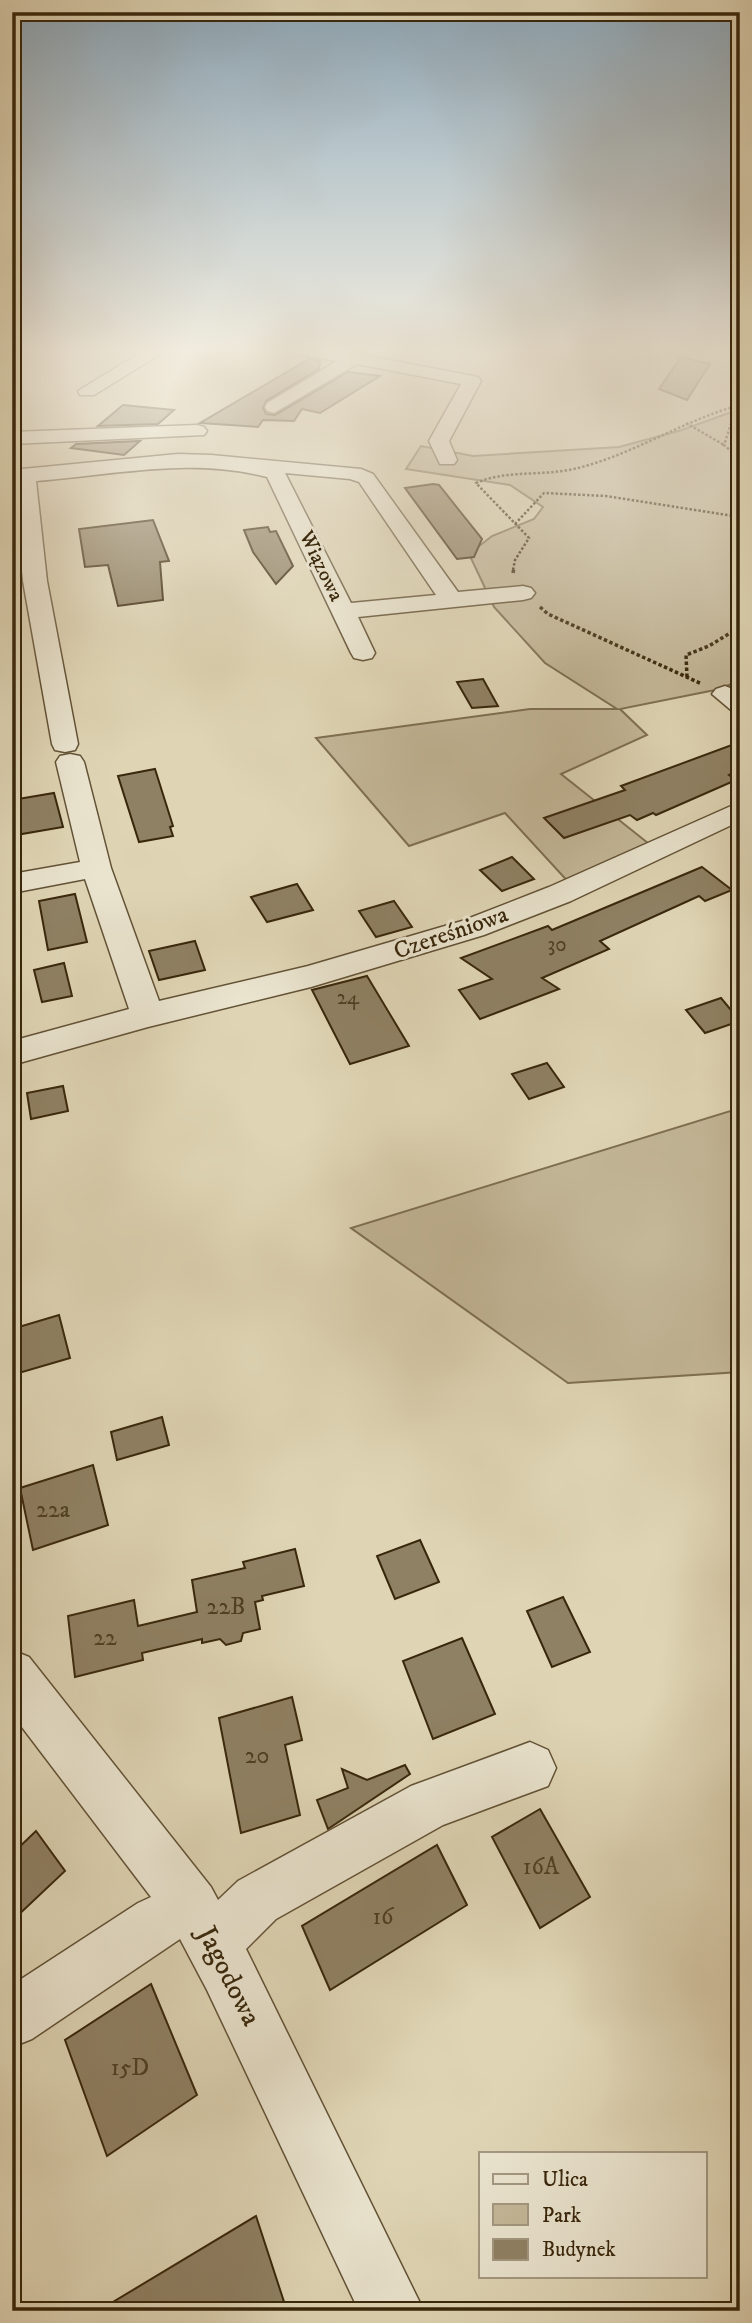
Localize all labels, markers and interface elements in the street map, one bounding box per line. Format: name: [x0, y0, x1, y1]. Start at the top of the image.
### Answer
street label: Wiązowa: [292, 526, 349, 606]
street label: Czereśniowa: [390, 899, 513, 967]
house number: 30: [547, 932, 567, 958]
house number: 24: [337, 985, 360, 1011]
house number: 22a: [36, 1495, 71, 1525]
house number: 22B: [207, 1592, 245, 1622]
house number: 22: [93, 1623, 117, 1653]
house number: 20: [245, 1741, 269, 1771]
house number: 16A: [523, 1852, 560, 1882]
house number: 16: [372, 1902, 395, 1932]
street label: Jagodowa: [188, 1918, 269, 2032]
house number: 15D: [111, 2053, 149, 2083]
legend: [479, 2152, 706, 2278]
text: Ulica: [542, 2167, 588, 2193]
text: Park: [542, 2203, 582, 2229]
text: Budynek: [542, 2237, 616, 2263]

